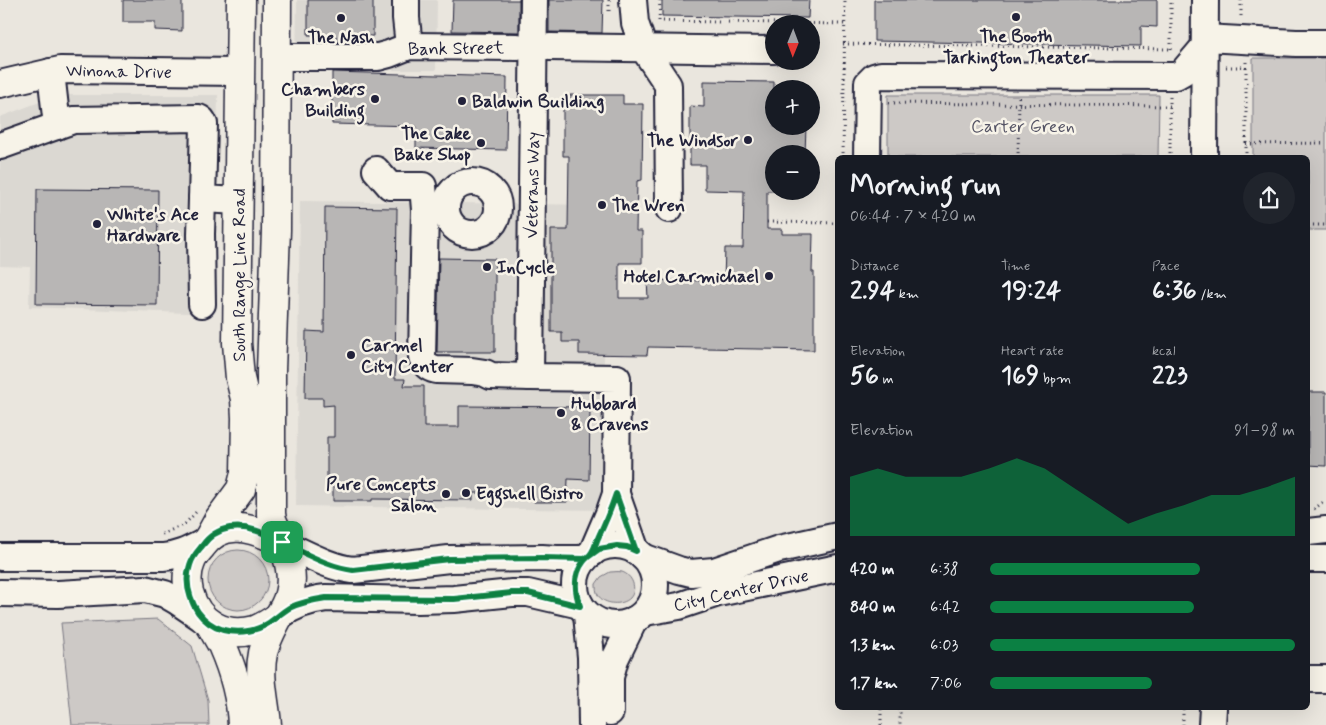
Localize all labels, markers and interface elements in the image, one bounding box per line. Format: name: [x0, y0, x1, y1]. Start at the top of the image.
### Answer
marker: The Booth Tarkington Theater: [1010, 11, 1022, 23]
marker: The Nash: [335, 12, 347, 24]
north arrow: [765, 15, 820, 70]
map controls: [765, 15, 820, 200]
place label: The Booth Tarkington Theater: [943, 25, 1090, 72]
place label: The Nash: [307, 26, 375, 50]
street label: Bank Street: [408, 36, 505, 62]
street label: Winona Drive: [66, 59, 172, 85]
place label: Chambers Building: [281, 78, 365, 125]
button: +: [765, 80, 820, 135]
place label: Baldwin Building: [472, 90, 604, 114]
marker: Chambers Building: [369, 93, 381, 105]
marker: Baldwin Building: [456, 95, 468, 107]
park label: Carter Green: [971, 115, 1075, 139]
place label: The Cake Bake Shop: [394, 122, 472, 167]
place label: The Windsor: [647, 129, 738, 153]
street label: Veterans Way: [520, 132, 546, 239]
marker: The Windsor: [742, 134, 754, 146]
marker: The Cake Bake Shop: [475, 137, 487, 149]
button: −: [765, 145, 820, 200]
text: Morning run: [850, 168, 1001, 205]
button: share: [1243, 172, 1295, 224]
street label: South Range Line Road: [228, 188, 253, 362]
place label: The Wren: [612, 194, 685, 218]
marker: The Wren: [596, 199, 608, 211]
place label: White's Ace Hardware: [106, 203, 199, 248]
text: 06:44 · 7 × 420 m: [850, 206, 976, 227]
marker: White's Ace Hardware: [91, 218, 103, 230]
place label: InCycle: [497, 256, 555, 280]
text: Distance: [850, 257, 899, 275]
text: Time: [1001, 257, 1030, 275]
text: Pace: [1152, 257, 1180, 275]
marker: InCycle: [481, 261, 493, 273]
place label: Hotel Carmichael: [623, 265, 759, 289]
marker: Hotel Carmichael: [763, 270, 775, 282]
text: 2.94: [850, 275, 895, 308]
text: 19:24: [1001, 275, 1061, 308]
text: 6:36: [1152, 275, 1197, 308]
text: km: [895, 285, 919, 303]
text: /km: [1197, 285, 1227, 303]
place label: Carmel City Center: [361, 334, 454, 379]
text: Elevation: [850, 342, 905, 360]
text: Heart rate: [1001, 342, 1064, 360]
text: kcal: [1152, 342, 1176, 360]
marker: Carmel City Center: [345, 349, 357, 361]
text: 56: [850, 360, 879, 393]
text: 169: [1001, 360, 1039, 393]
text: 223: [1152, 360, 1188, 393]
text: m: [879, 370, 894, 388]
text: bpm: [1039, 370, 1071, 388]
place label: Hubbard & Cravens: [571, 392, 648, 437]
marker: Hubbard & Cravens: [555, 407, 567, 419]
text: Elevation: [850, 420, 913, 441]
text: 91–98 m: [1234, 420, 1295, 441]
place label: Pure Concepts Salon: [326, 473, 437, 518]
place label: Eggshell Bistro: [476, 482, 584, 508]
marker: Eggshell Bistro: [460, 487, 472, 499]
marker: Pure Concepts Salon: [440, 488, 452, 500]
pin: [261, 521, 303, 563]
icon: arrive: [268, 528, 296, 556]
text: 420 m: [850, 559, 894, 580]
text: 6:38: [930, 559, 958, 580]
street label: City Center Drive: [671, 564, 811, 618]
text: 840 m: [850, 597, 895, 618]
text: 6:42: [930, 597, 960, 618]
text: 1.3 km: [850, 635, 895, 656]
text: 6:03: [930, 635, 958, 656]
text: 1.7 km: [850, 673, 898, 694]
text: 7:06: [930, 673, 962, 694]

